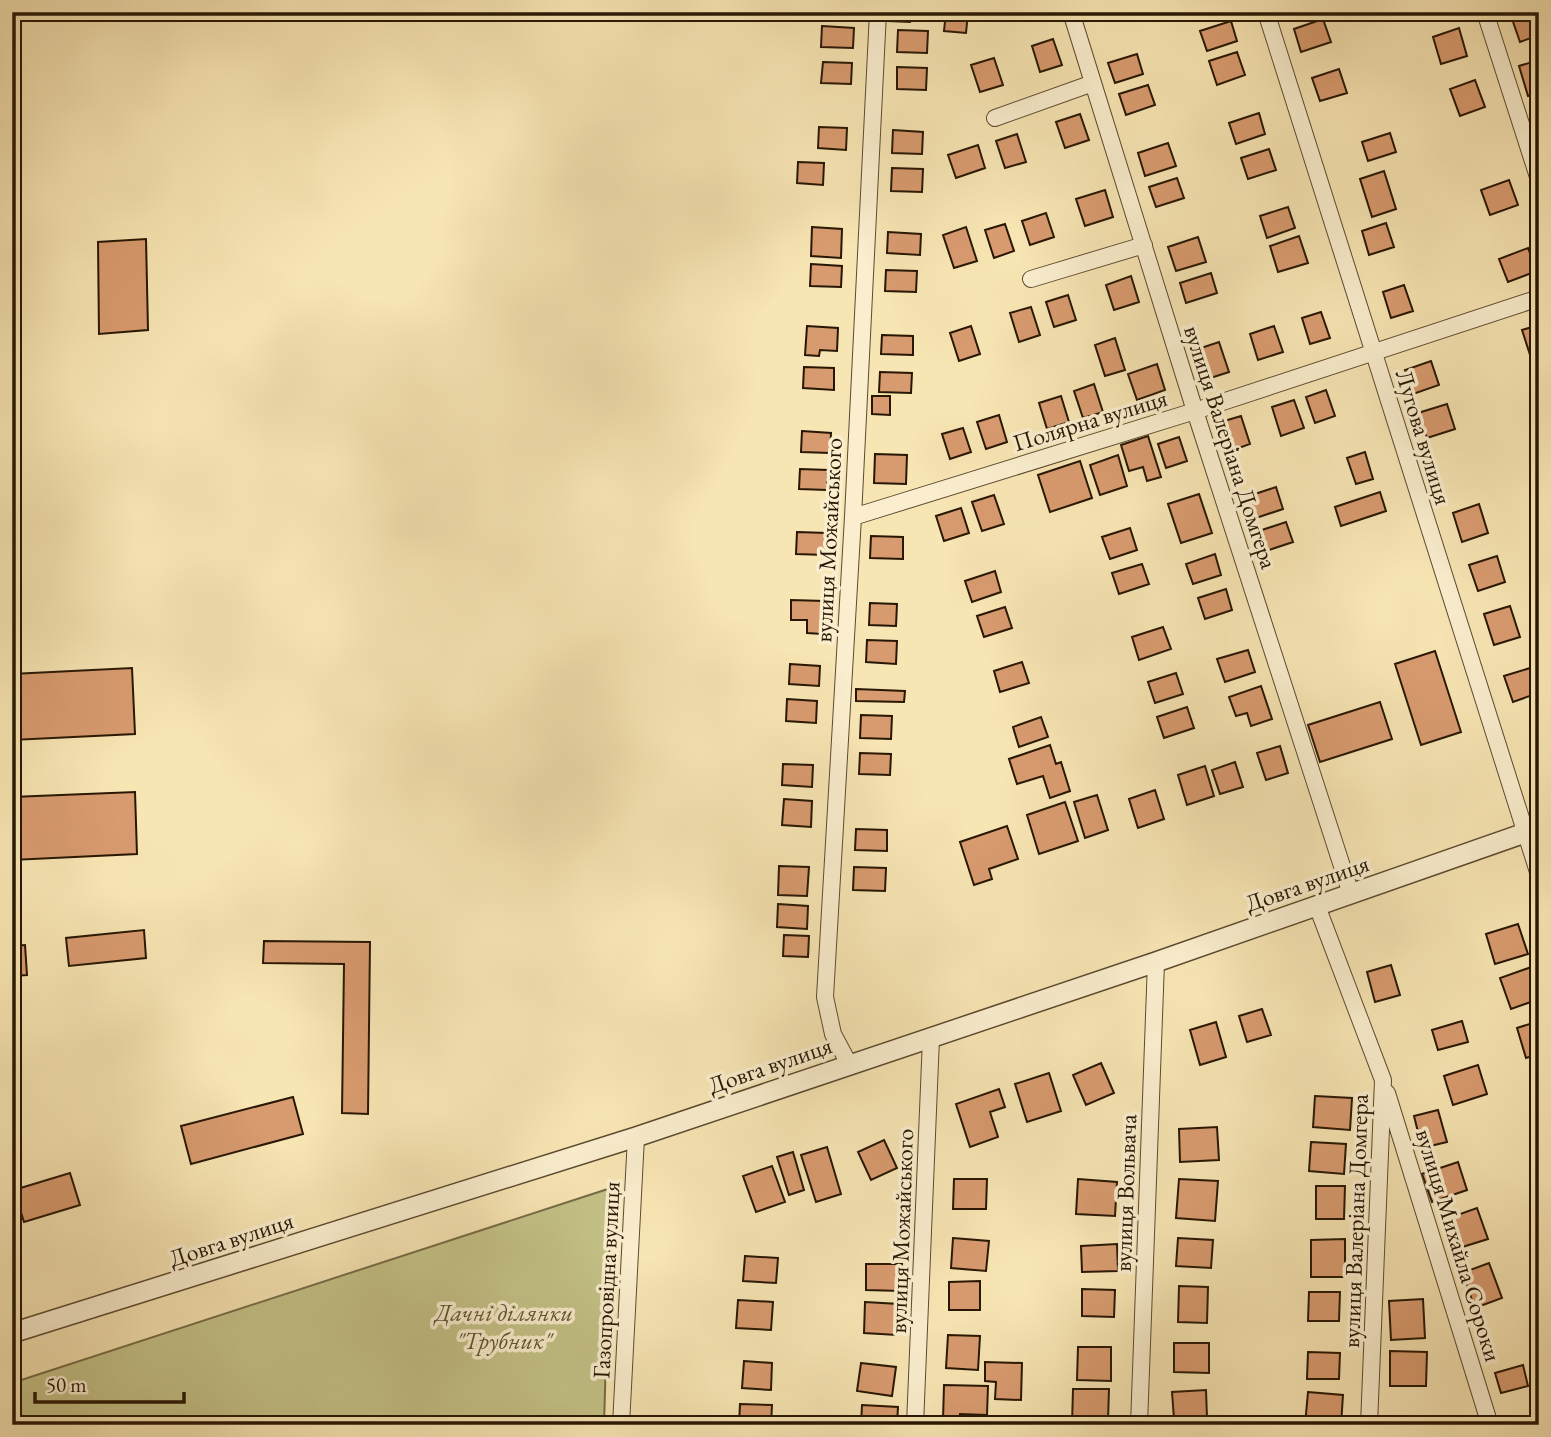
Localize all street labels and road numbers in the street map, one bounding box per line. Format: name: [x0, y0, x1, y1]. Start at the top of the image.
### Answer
street label: вулиця Валеріана Домгера: [1177, 321, 1285, 573]
street label: Лугова вулиця: [1389, 366, 1459, 508]
street label: Полярна вулиця: [1009, 382, 1171, 458]
street label: вулиця Можайського: [807, 437, 849, 643]
street label: Довга вулиця: [1241, 847, 1373, 919]
street label: Довга вулиця: [704, 1029, 836, 1101]
street label: вулиця Валеріана Домгера: [1335, 1093, 1375, 1349]
street label: вулиця Вольвача: [1107, 1113, 1143, 1272]
street label: вулиця Михайла Сороки: [1409, 1125, 1509, 1365]
street label: вулиця Можайського: [882, 1128, 920, 1334]
street label: Газопровідна вулиця: [585, 1180, 627, 1379]
street label: Довга вулиця: [165, 1204, 297, 1274]

